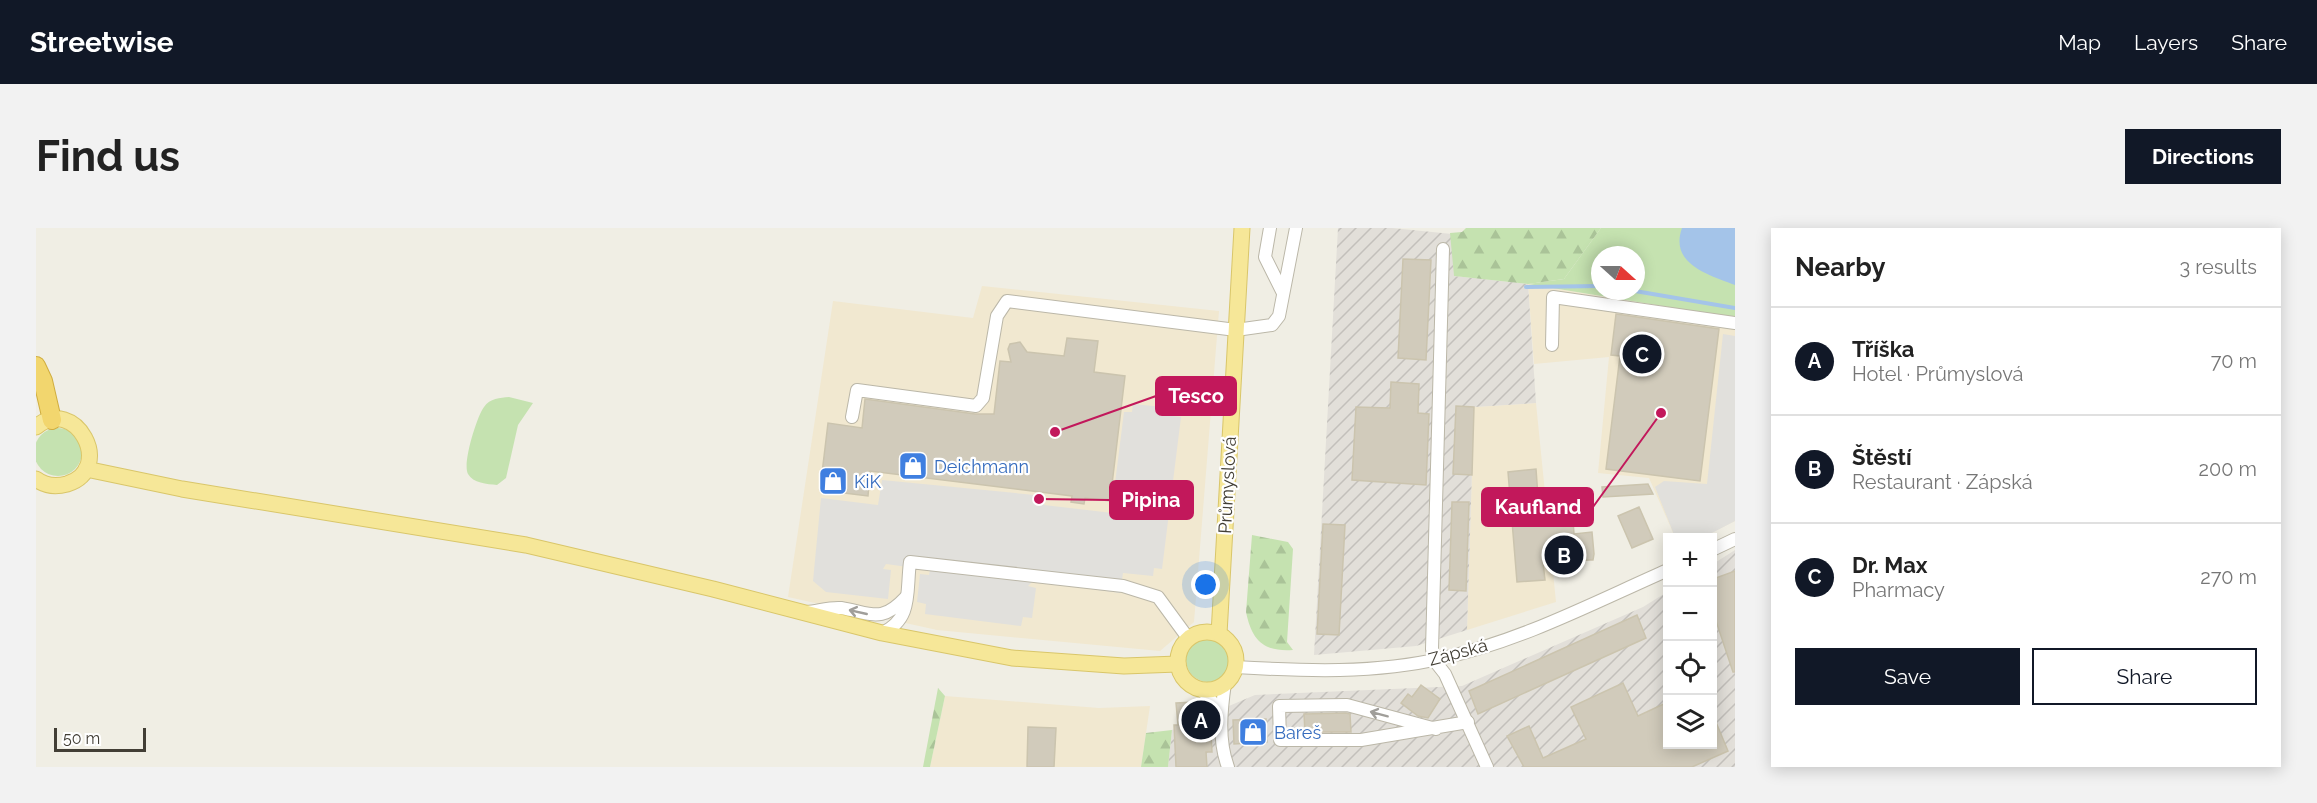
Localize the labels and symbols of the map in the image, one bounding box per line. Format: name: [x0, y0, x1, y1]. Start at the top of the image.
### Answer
north arrow: [1591, 246, 1645, 300]
pin: C: [1622, 332, 1662, 376]
callout: Tesco: [1156, 377, 1236, 415]
text: Tesco: [1168, 384, 1224, 408]
street label: Průmyslová: [1214, 436, 1240, 534]
shop icon: Deichmann: [897, 450, 929, 482]
place label: Deichmann: [934, 456, 1029, 477]
shop icon: KiK: [817, 465, 849, 497]
place label: KiK: [854, 471, 881, 492]
callout: Pipina: [1110, 481, 1193, 519]
text: Pipina: [1122, 488, 1180, 512]
callout: Kaufland: [1482, 488, 1593, 526]
text: Kaufland: [1495, 495, 1581, 519]
pin: B: [1544, 532, 1583, 578]
your location: [1191, 570, 1220, 599]
one-way arrow: [849, 606, 868, 618]
street label: Zápská: [1426, 634, 1490, 670]
pin: A: [1182, 698, 1220, 742]
one-way arrow: [1370, 707, 1389, 719]
shop icon: Bareš: [1237, 716, 1269, 748]
place label: Bareš: [1274, 722, 1321, 743]
scale bar: [54, 725, 146, 752]

